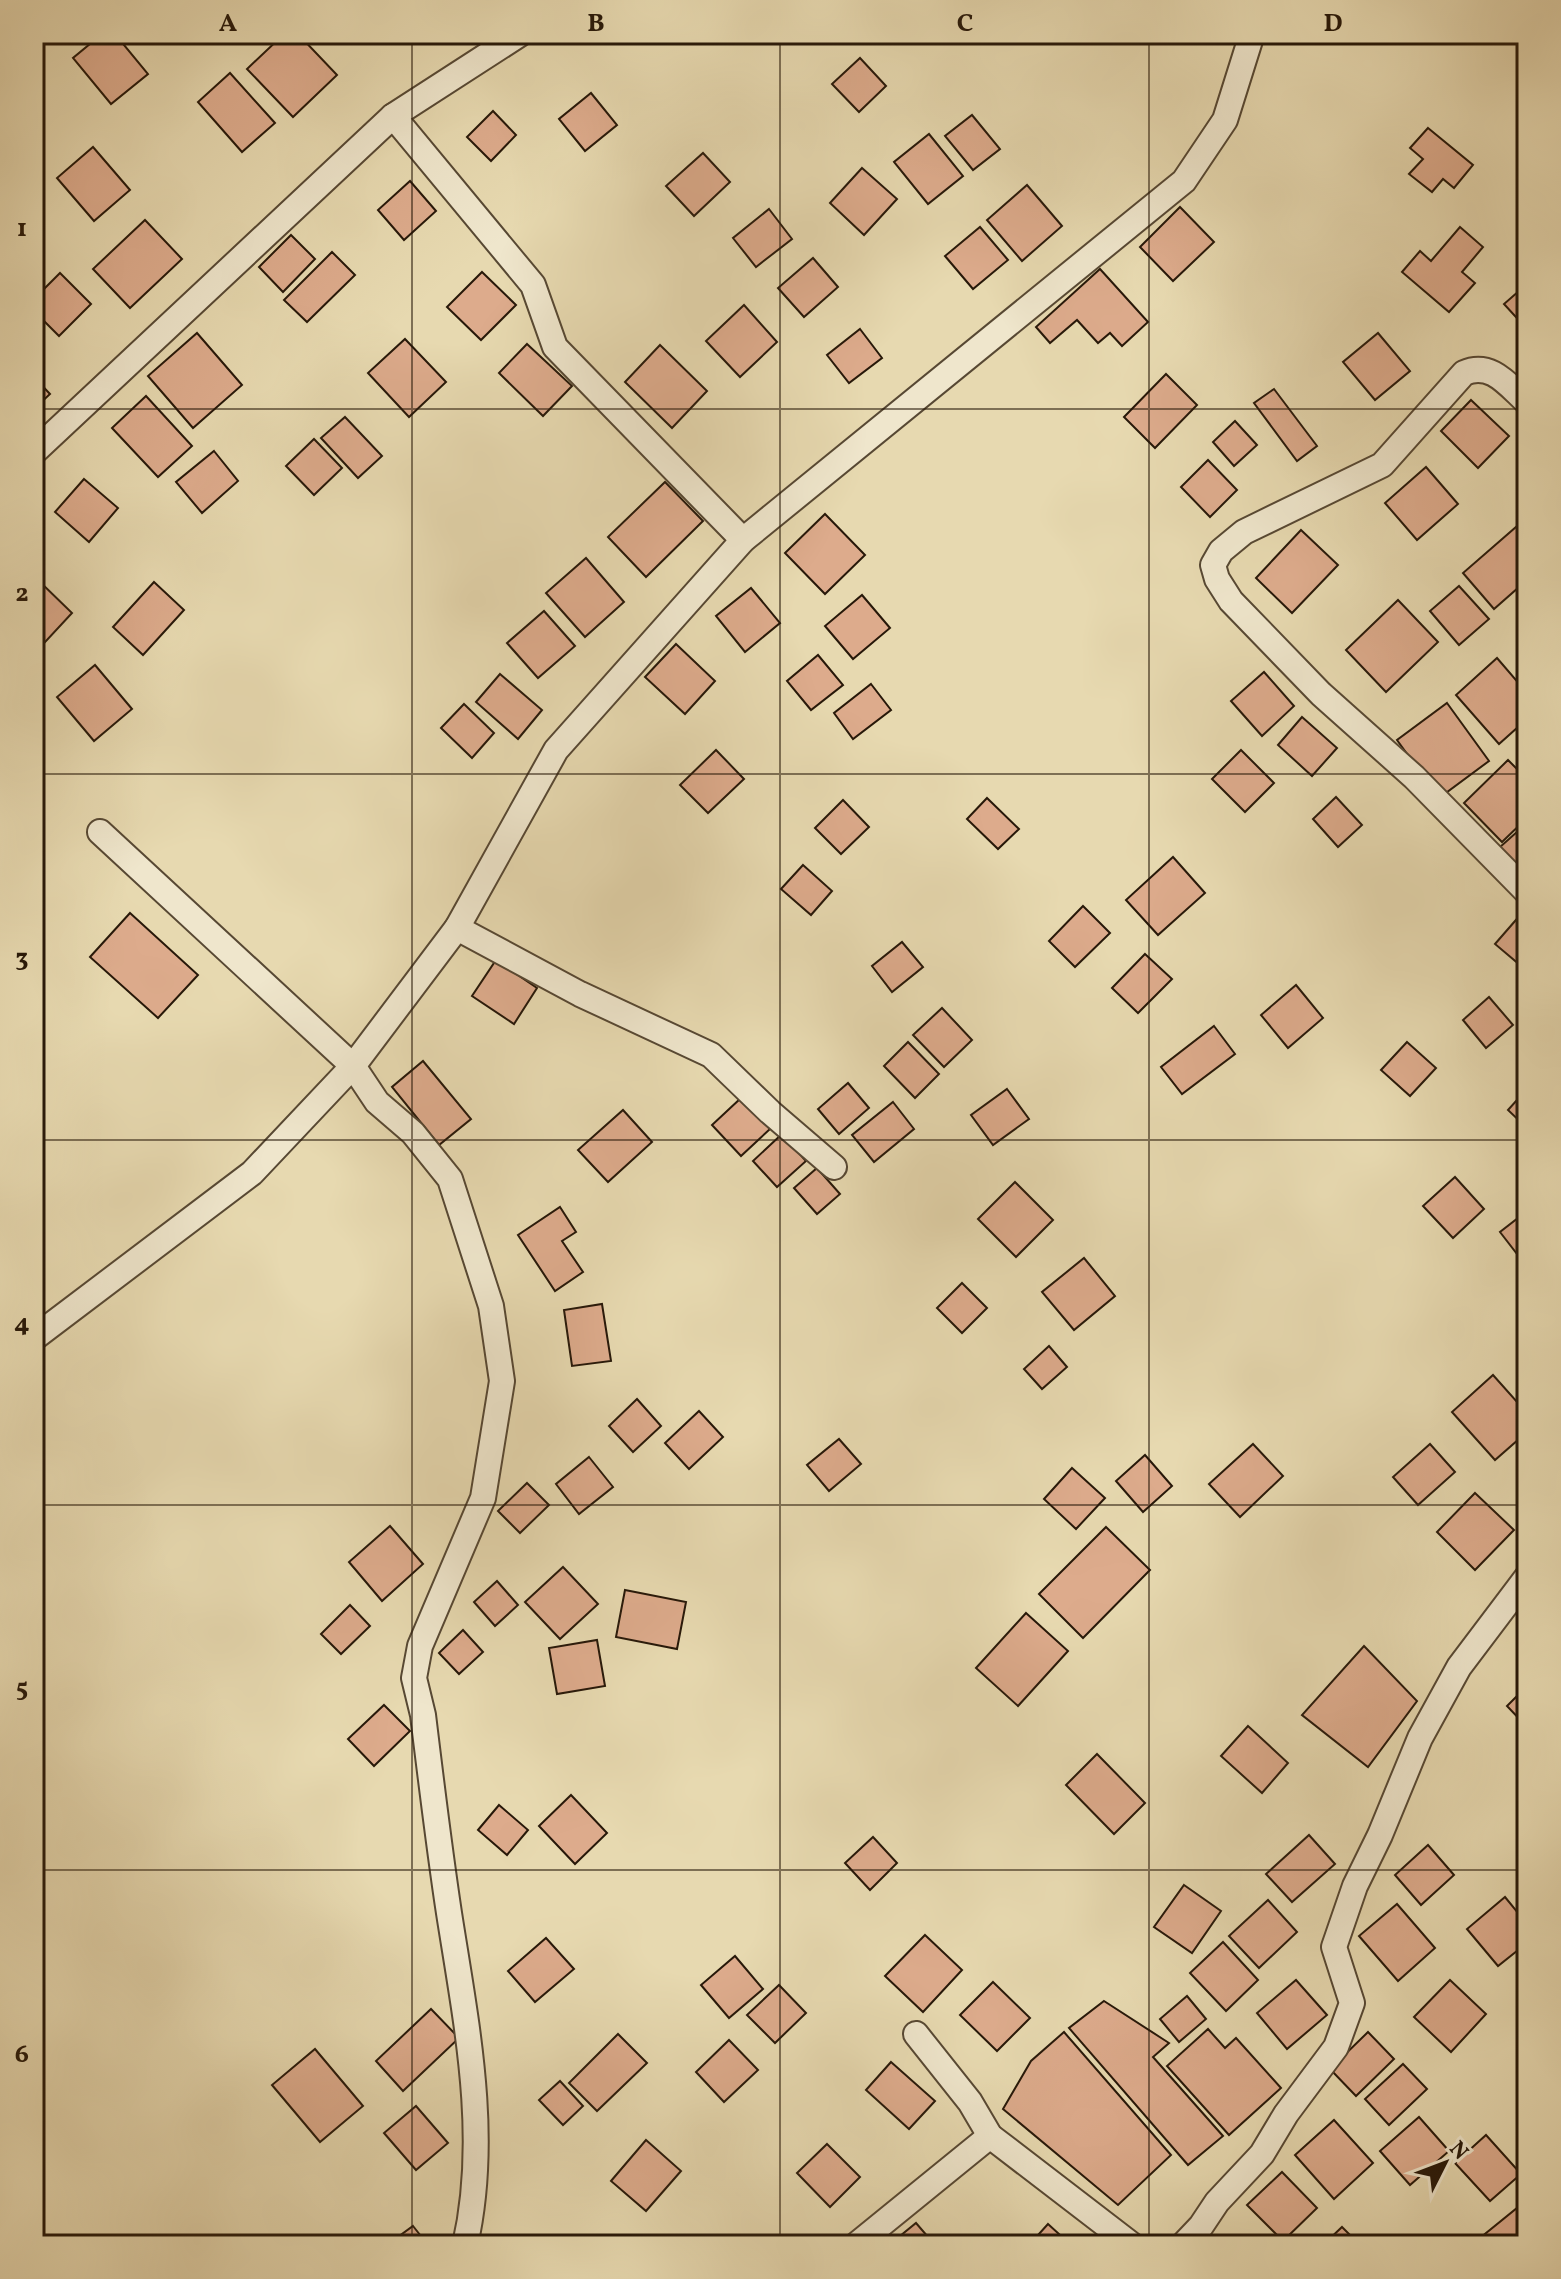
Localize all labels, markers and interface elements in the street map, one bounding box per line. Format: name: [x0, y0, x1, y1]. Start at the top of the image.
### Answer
text: A: [219, 6, 238, 42]
text: B: [587, 6, 605, 42]
text: C: [957, 6, 973, 42]
text: D: [1323, 6, 1343, 42]
text: 1: [17, 211, 27, 247]
text: 2: [15, 576, 29, 612]
text: 3: [15, 941, 29, 977]
text: 4: [14, 1306, 30, 1342]
text: 5: [16, 1671, 28, 1707]
text: 6: [15, 2037, 29, 2073]
north arrow: [1405, 2123, 1485, 2203]
text: N: [1441, 2135, 1475, 2168]

